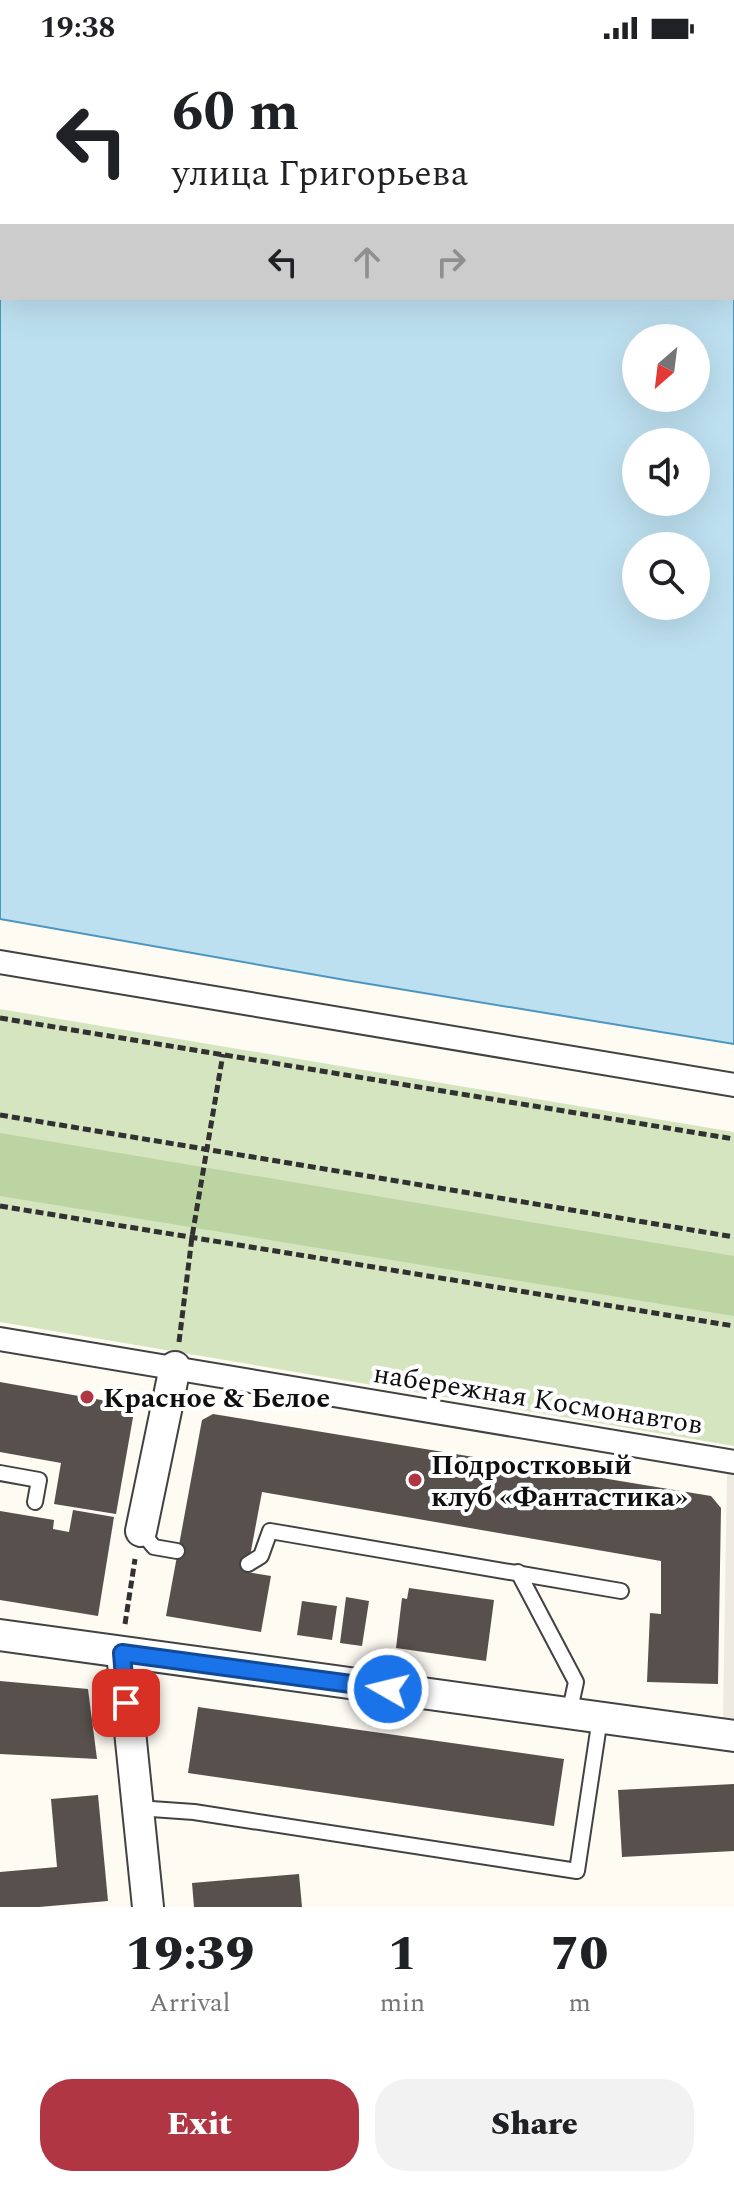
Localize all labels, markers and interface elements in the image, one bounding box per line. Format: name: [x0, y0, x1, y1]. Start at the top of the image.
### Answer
text: 19:38: [40, 5, 115, 51]
text: 60 m: [172, 70, 299, 155]
icon: left: [40, 88, 144, 192]
text: улица Григорьева: [172, 147, 468, 202]
icon: left: [261, 240, 305, 284]
icon: ahead: [345, 240, 389, 284]
icon: right: [429, 240, 473, 284]
north arrow: [622, 324, 710, 412]
map controls: [622, 324, 710, 620]
button: sound: [622, 428, 710, 516]
button: search: [622, 532, 710, 620]
street label: набережная Космонавтов: [370, 1352, 705, 1447]
place label: Красное & Белое: [103, 1377, 330, 1420]
marker: Красное & Белое: [78, 1388, 96, 1406]
place label: Подростковый клуб «Фантастика»: [431, 1444, 688, 1519]
marker: Подростковый клуб «Фантастика»: [406, 1471, 424, 1489]
position arrow: [346, 1647, 430, 1731]
pin: [92, 1669, 160, 1737]
icon: arrive: [104, 1681, 148, 1725]
text: 19:39: [126, 1918, 254, 1991]
text: 1: [388, 1918, 417, 1991]
text: 70: [551, 1918, 608, 1991]
text: Arrival: [149, 1983, 230, 2023]
text: min: [380, 1983, 425, 2023]
text: m: [568, 1983, 591, 2023]
button: Exit: [40, 2079, 359, 2171]
button: Share: [375, 2079, 694, 2171]

